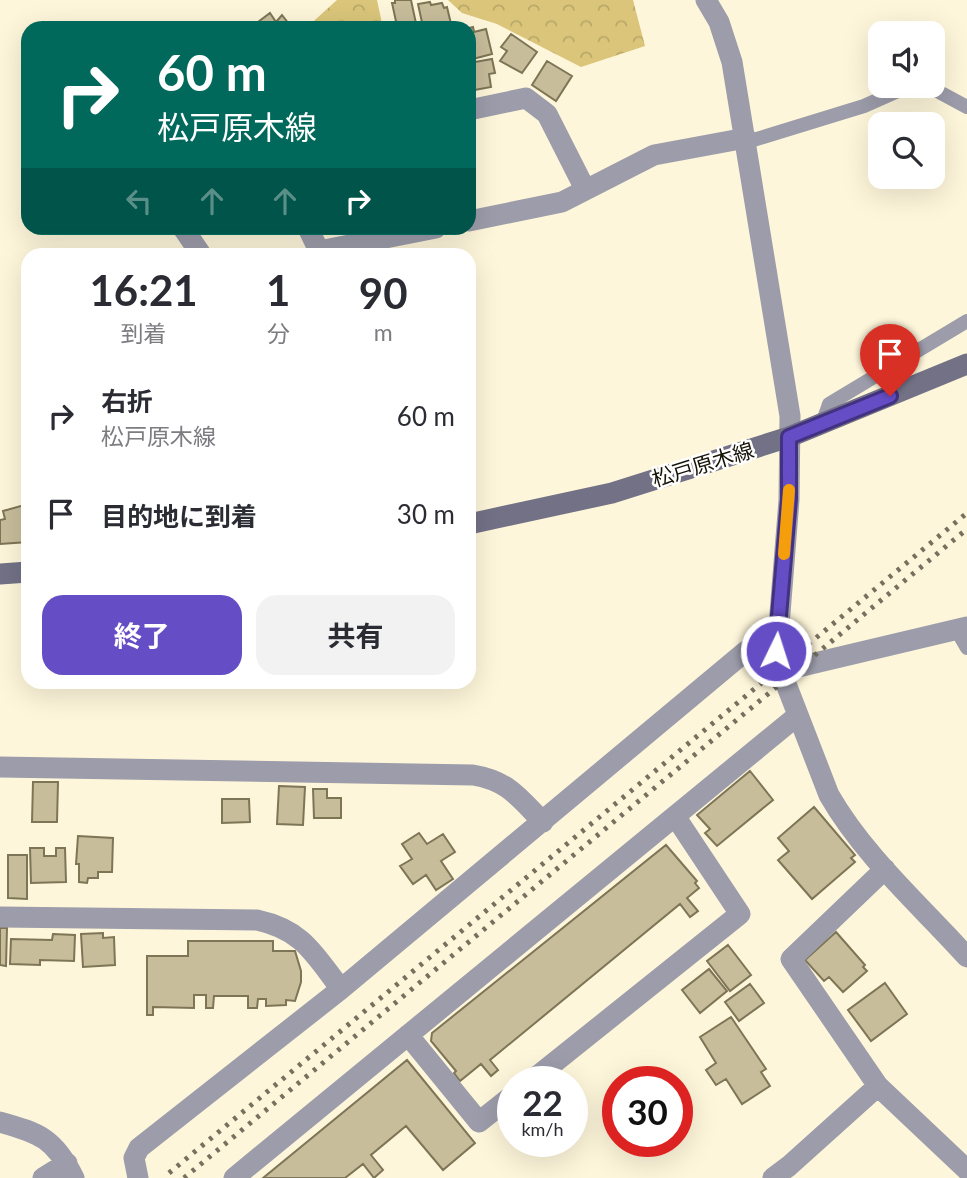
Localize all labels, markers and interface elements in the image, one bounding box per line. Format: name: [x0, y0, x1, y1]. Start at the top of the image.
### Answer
map controls: [868, 21, 945, 189]
button: sound: [868, 21, 945, 98]
text: 60 m: [157, 43, 267, 101]
icon: right: [42, 49, 133, 140]
text: 松戸原木線: [157, 107, 317, 146]
button: search: [868, 112, 945, 189]
icon: left: [120, 182, 158, 220]
icon: ahead: [193, 182, 231, 220]
icon: ahead: [266, 182, 304, 220]
icon: right: [339, 182, 377, 220]
text: 16:21: [89, 265, 198, 315]
text: 1: [266, 265, 290, 315]
text: 90: [359, 268, 408, 318]
text: m: [374, 318, 393, 346]
text: 到着: [121, 319, 167, 347]
text: 分: [267, 319, 290, 347]
pin: [860, 324, 920, 396]
icon: arrive: [871, 335, 909, 373]
text: 右折: [101, 385, 153, 417]
icon: right: [42, 397, 80, 435]
text: 60 m: [397, 400, 455, 432]
text: 松戸原木線: [101, 422, 216, 450]
street label: 松戸原木線: [649, 436, 756, 491]
icon: arrive: [42, 495, 80, 533]
text: 30 m: [397, 498, 455, 530]
text: 目的地に到着: [101, 500, 257, 532]
button: 終了: [42, 595, 242, 675]
button: 共有: [256, 595, 455, 675]
position arrow: [739, 614, 813, 688]
speed limit sign: 30: [602, 1066, 693, 1157]
text: 22: [522, 1081, 563, 1123]
text: km/h: [521, 1118, 564, 1140]

